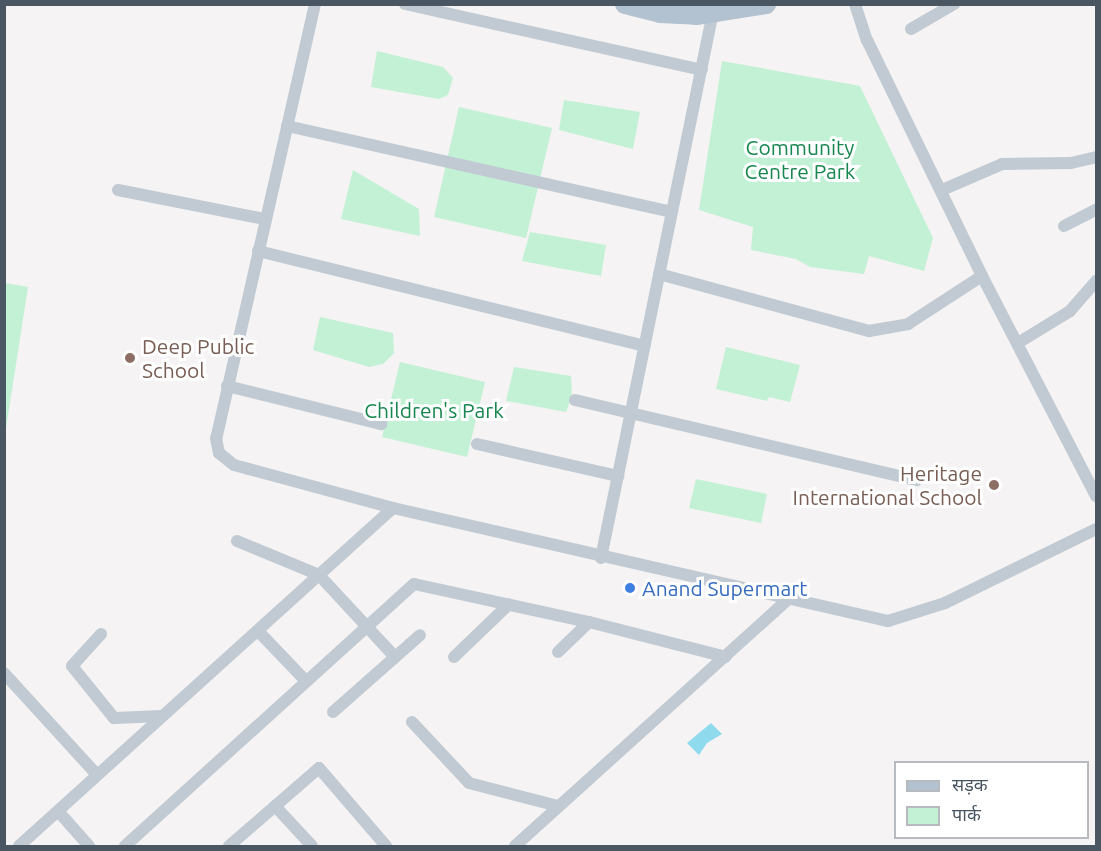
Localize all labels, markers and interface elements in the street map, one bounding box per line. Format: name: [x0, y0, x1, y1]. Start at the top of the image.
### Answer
park label: Community Centre Park: [745, 134, 855, 184]
place label: Deep Public School: [142, 333, 254, 383]
marker: Deep Public School: [123, 351, 137, 365]
park label: Children's Park: [364, 397, 504, 423]
place label: Heritage International School: [793, 460, 982, 510]
marker: Heritage International School: [987, 478, 1001, 492]
place label: Anand Supermart: [642, 575, 807, 601]
marker: Anand Supermart: [623, 581, 637, 595]
legend: [894, 761, 1089, 839]
text: सड़क: [952, 774, 988, 794]
text: पार्क: [952, 804, 981, 824]

